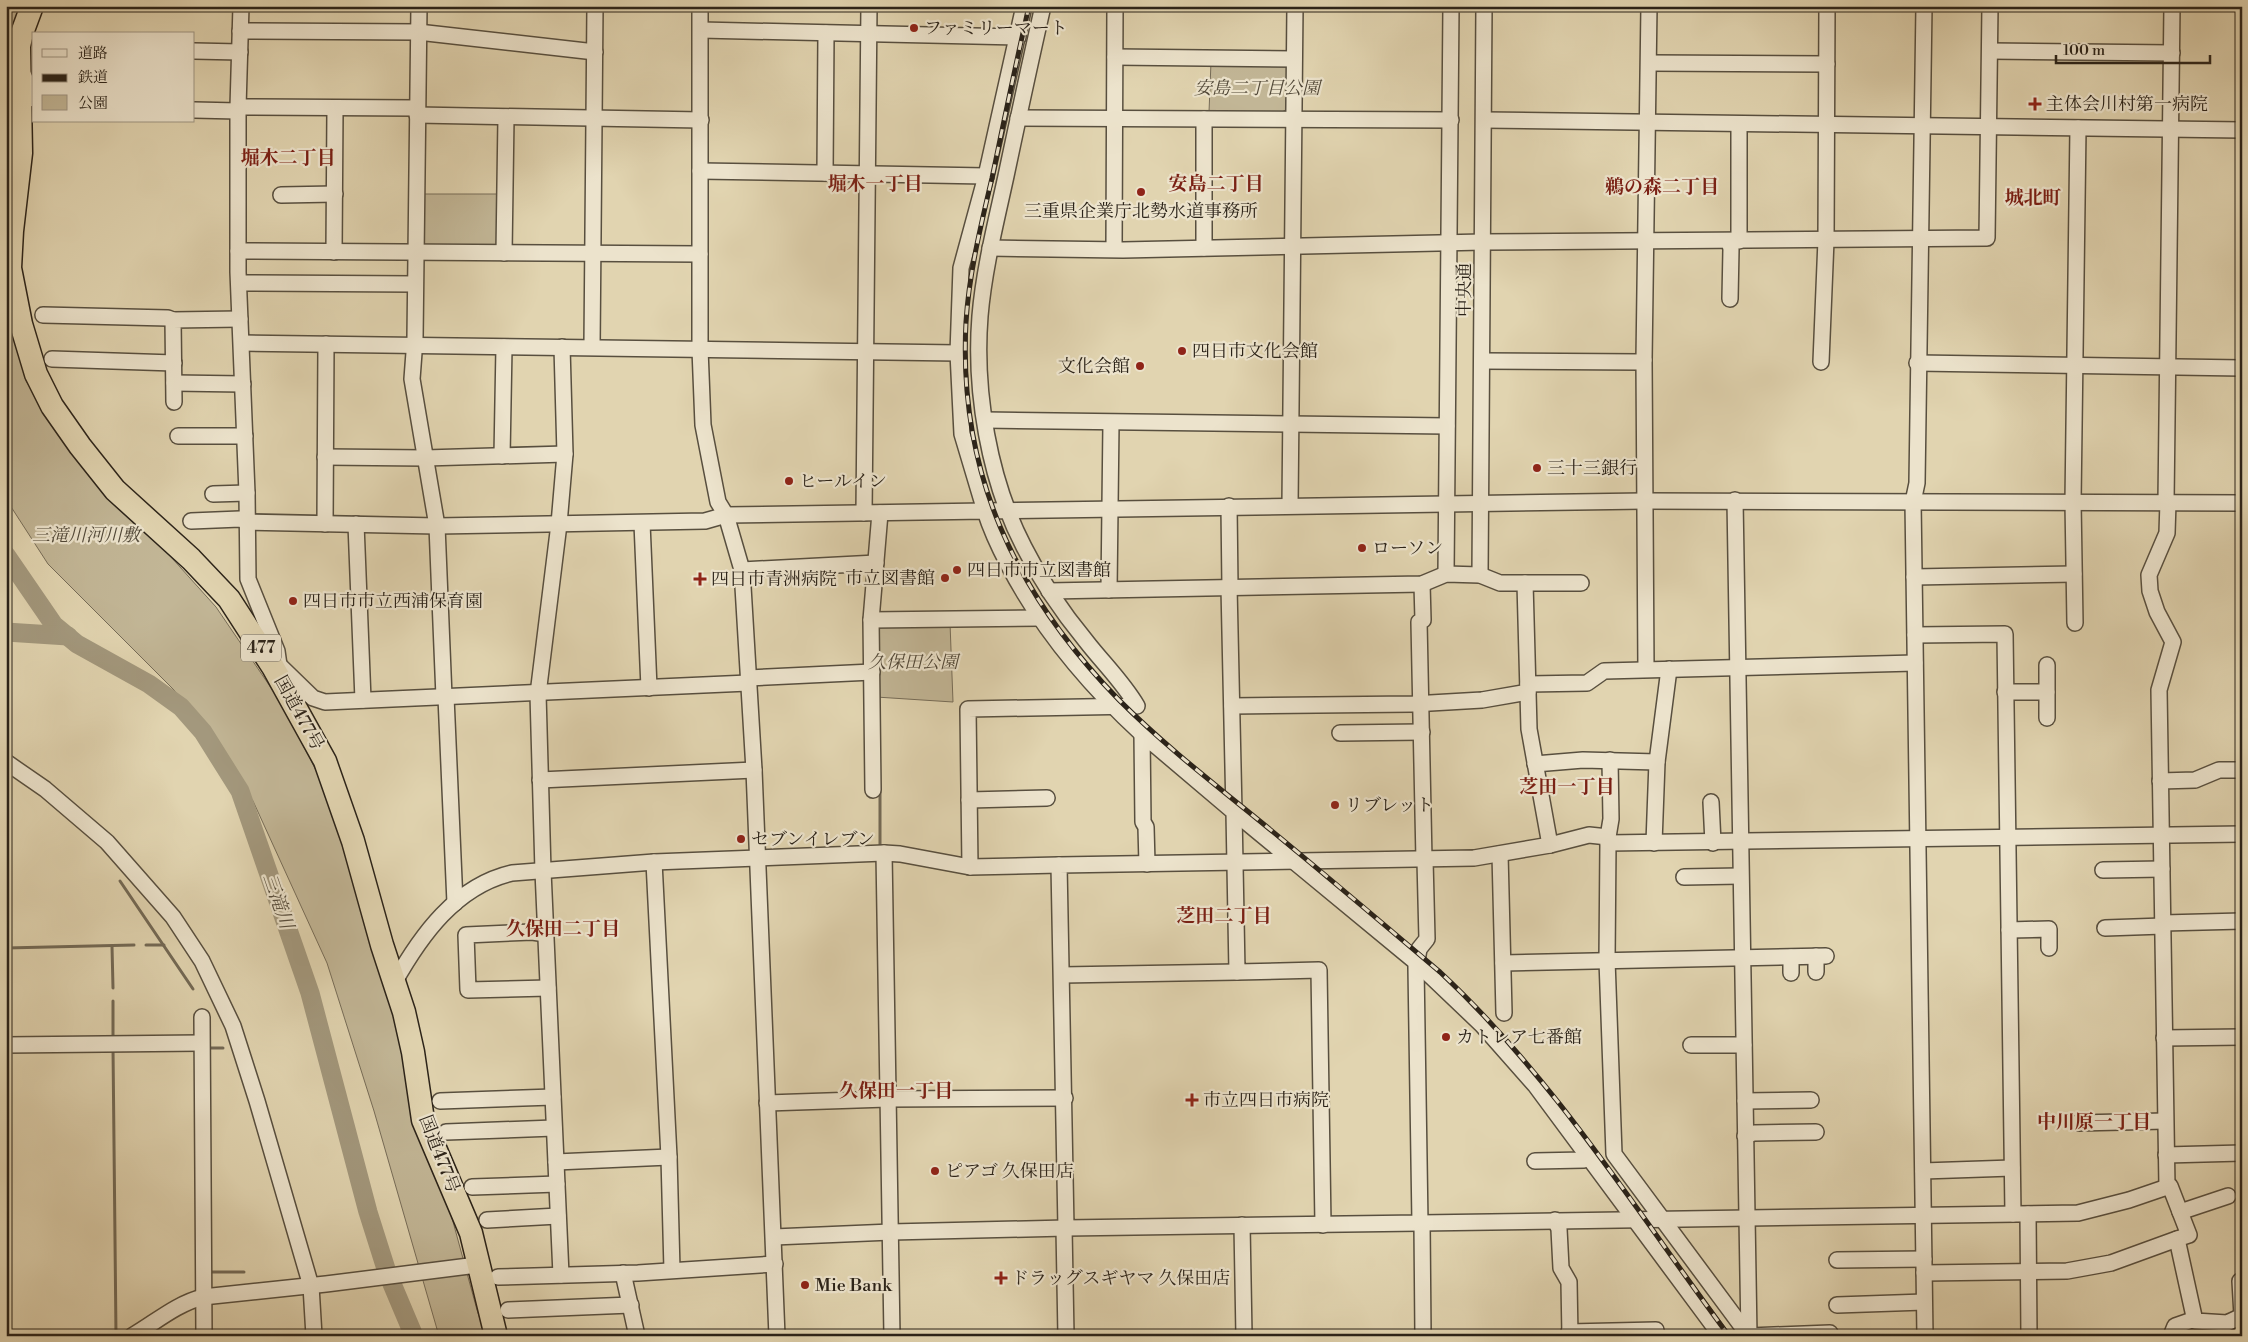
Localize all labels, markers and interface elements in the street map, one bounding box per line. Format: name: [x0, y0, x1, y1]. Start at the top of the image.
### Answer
place label: ファミリーマート: [924, 17, 1068, 40]
marker: ファミリーマート: [908, 22, 920, 34]
legend: [32, 32, 195, 122]
scale bar: [2056, 32, 2209, 64]
text: 100 m: [2063, 41, 2105, 60]
text: 道路: [78, 44, 108, 63]
text: 鉄道: [78, 68, 108, 87]
park label: 安島二丁目公園: [1194, 77, 1323, 100]
place label: 主体会川村第一病院: [2046, 93, 2208, 116]
text: 公園: [78, 94, 108, 113]
marker: 主体会川村第一病院: [2028, 97, 2042, 111]
district label: 堀木二丁目: [240, 146, 336, 170]
district label: 堀木一丁目: [827, 172, 923, 196]
district label: 安島二丁目: [1168, 172, 1264, 196]
district label: 鵜の森二丁目: [1605, 175, 1719, 199]
marker: 三重県企業庁北勢水道事務所: [1135, 186, 1147, 198]
district label: 城北町: [2004, 186, 2062, 210]
place label: 三重県企業庁北勢水道事務所: [1024, 200, 1258, 223]
street label: 中央通: [1453, 263, 1476, 317]
place label: 四日市文化会館: [1192, 340, 1318, 363]
marker: 四日市文化会館: [1176, 345, 1188, 357]
place label: 文化会館: [1058, 355, 1130, 378]
marker: 文化会館: [1134, 360, 1146, 372]
place label: 三十三銀行: [1547, 457, 1637, 480]
marker: 三十三銀行: [1531, 462, 1543, 474]
place label: ヒールイン: [799, 470, 887, 493]
marker: ヒールイン: [783, 475, 795, 487]
park label: 三滝川河川敷: [32, 524, 143, 547]
place label: ローソン: [1372, 537, 1443, 560]
marker: ローソン: [1356, 542, 1368, 554]
place label: 四日市市立図書館: [967, 559, 1111, 582]
marker: 四日市市立図書館: [951, 564, 963, 576]
place label: 市立図書館: [845, 567, 935, 590]
place label: 四日市青洲病院: [711, 568, 837, 591]
marker: 四日市青洲病院: [693, 572, 707, 586]
marker: 市立図書館: [939, 572, 951, 584]
place label: 四日市市立西浦保育園: [303, 590, 483, 613]
marker: 四日市市立西浦保育園: [287, 595, 299, 607]
road number: 477: [241, 634, 281, 661]
park label: 久保田公園: [868, 651, 961, 674]
street label: 国道477号: [269, 672, 329, 754]
district label: 芝田一丁目: [1519, 775, 1615, 799]
place label: リブレット: [1345, 794, 1434, 817]
marker: リブレット: [1329, 799, 1341, 811]
place label: セブンイレブン: [751, 828, 875, 851]
marker: セブンイレブン: [735, 833, 747, 845]
water label: 三滝川: [257, 870, 299, 934]
district label: 芝田二丁目: [1176, 904, 1272, 928]
district label: 久保田二丁目: [506, 917, 620, 941]
place label: カトレア七番館: [1456, 1026, 1582, 1049]
marker: カトレア七番館: [1440, 1031, 1452, 1043]
district label: 久保田一丁目: [839, 1079, 953, 1103]
place label: 市立四日市病院: [1203, 1089, 1329, 1112]
marker: 市立四日市病院: [1185, 1093, 1199, 1107]
district label: 中川原一丁目: [2037, 1110, 2151, 1134]
street label: 国道477号: [414, 1112, 464, 1196]
place label: ピアゴ 久保田店: [945, 1160, 1074, 1183]
marker: ピアゴ 久保田店: [929, 1165, 941, 1177]
place label: ドラッグスギヤマ 久保田店: [1011, 1267, 1230, 1290]
marker: ドラッグスギヤマ 久保田店: [995, 1272, 1007, 1284]
place label: Mie Bank: [815, 1274, 893, 1297]
marker: Mie Bank: [799, 1279, 811, 1291]

